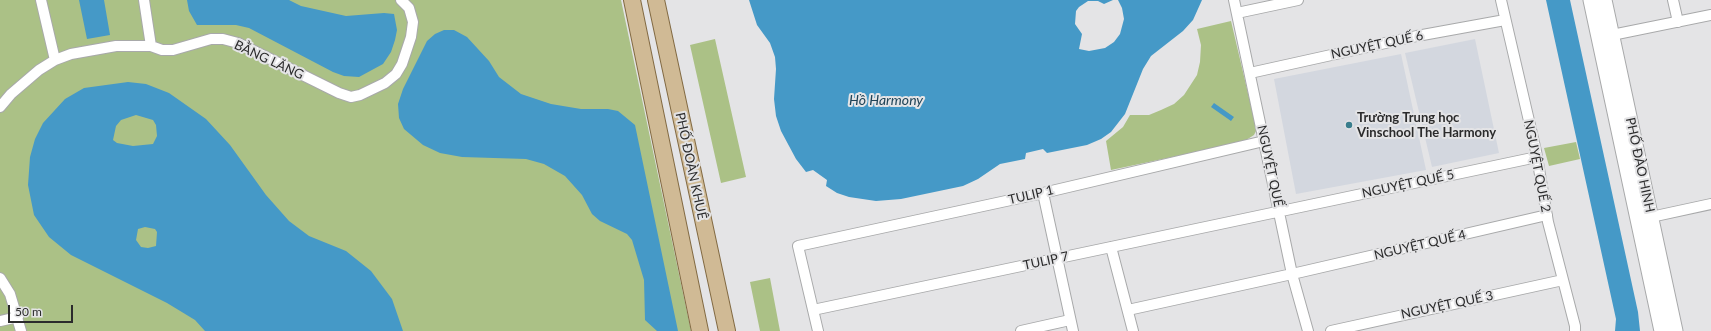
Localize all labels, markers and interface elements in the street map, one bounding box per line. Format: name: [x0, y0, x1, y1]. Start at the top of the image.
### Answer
street label: NGUYỆT QUẾ 6: [1329, 28, 1425, 62]
street label: BẰNG LĂNG: [232, 37, 306, 83]
water label: Hồ Harmony: [849, 92, 923, 108]
place label: Trường Trung học Vinschool The Harmony: [1357, 110, 1496, 141]
street label: PHỐ ĐOÀN KHUÊ: [672, 111, 710, 221]
street label: PHỐ ĐÀO HINH: [1622, 116, 1658, 214]
street label: NGUYỆT QUẾ 2: [1520, 118, 1554, 214]
marker: Trường Trung học Vinschool The Harmony: [1344, 120, 1354, 130]
street label: NGUYỆT QUẾ: [1254, 124, 1286, 208]
street label: NGUYỆT QUẾ 5: [1360, 167, 1456, 201]
street label: TULIP 1: [1007, 182, 1055, 208]
street label: NGUYỆT QUẾ 4: [1372, 227, 1468, 263]
street label: TULIP 7: [1022, 249, 1070, 273]
street label: NGUYỆT QUẾ 3: [1399, 288, 1495, 322]
scale bar: [10, 297, 75, 323]
text: 50 m: [15, 304, 42, 319]

